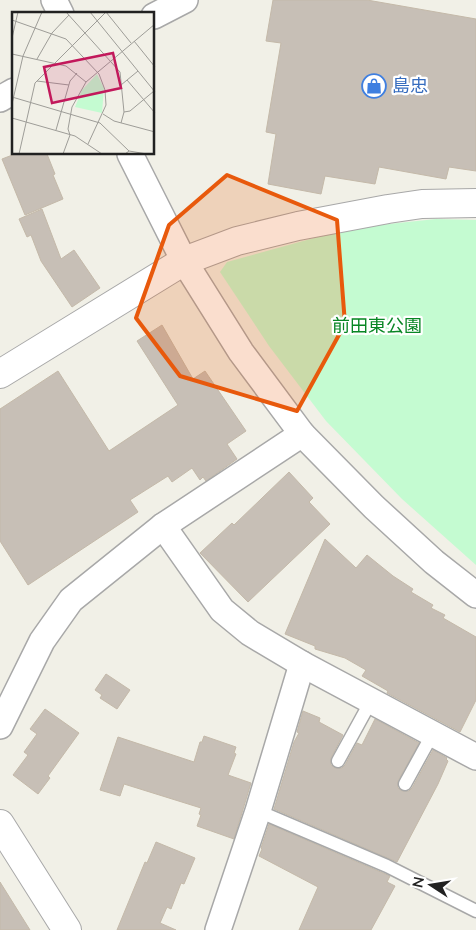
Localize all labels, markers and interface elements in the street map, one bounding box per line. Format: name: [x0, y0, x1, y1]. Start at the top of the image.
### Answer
inset map: [12, 12, 155, 155]
shop icon: 島忠: [361, 73, 387, 99]
place label: 島忠: [392, 74, 428, 96]
park label: 前田東公園: [332, 314, 422, 336]
north arrow: [406, 860, 456, 910]
text: N: [408, 875, 427, 889]

